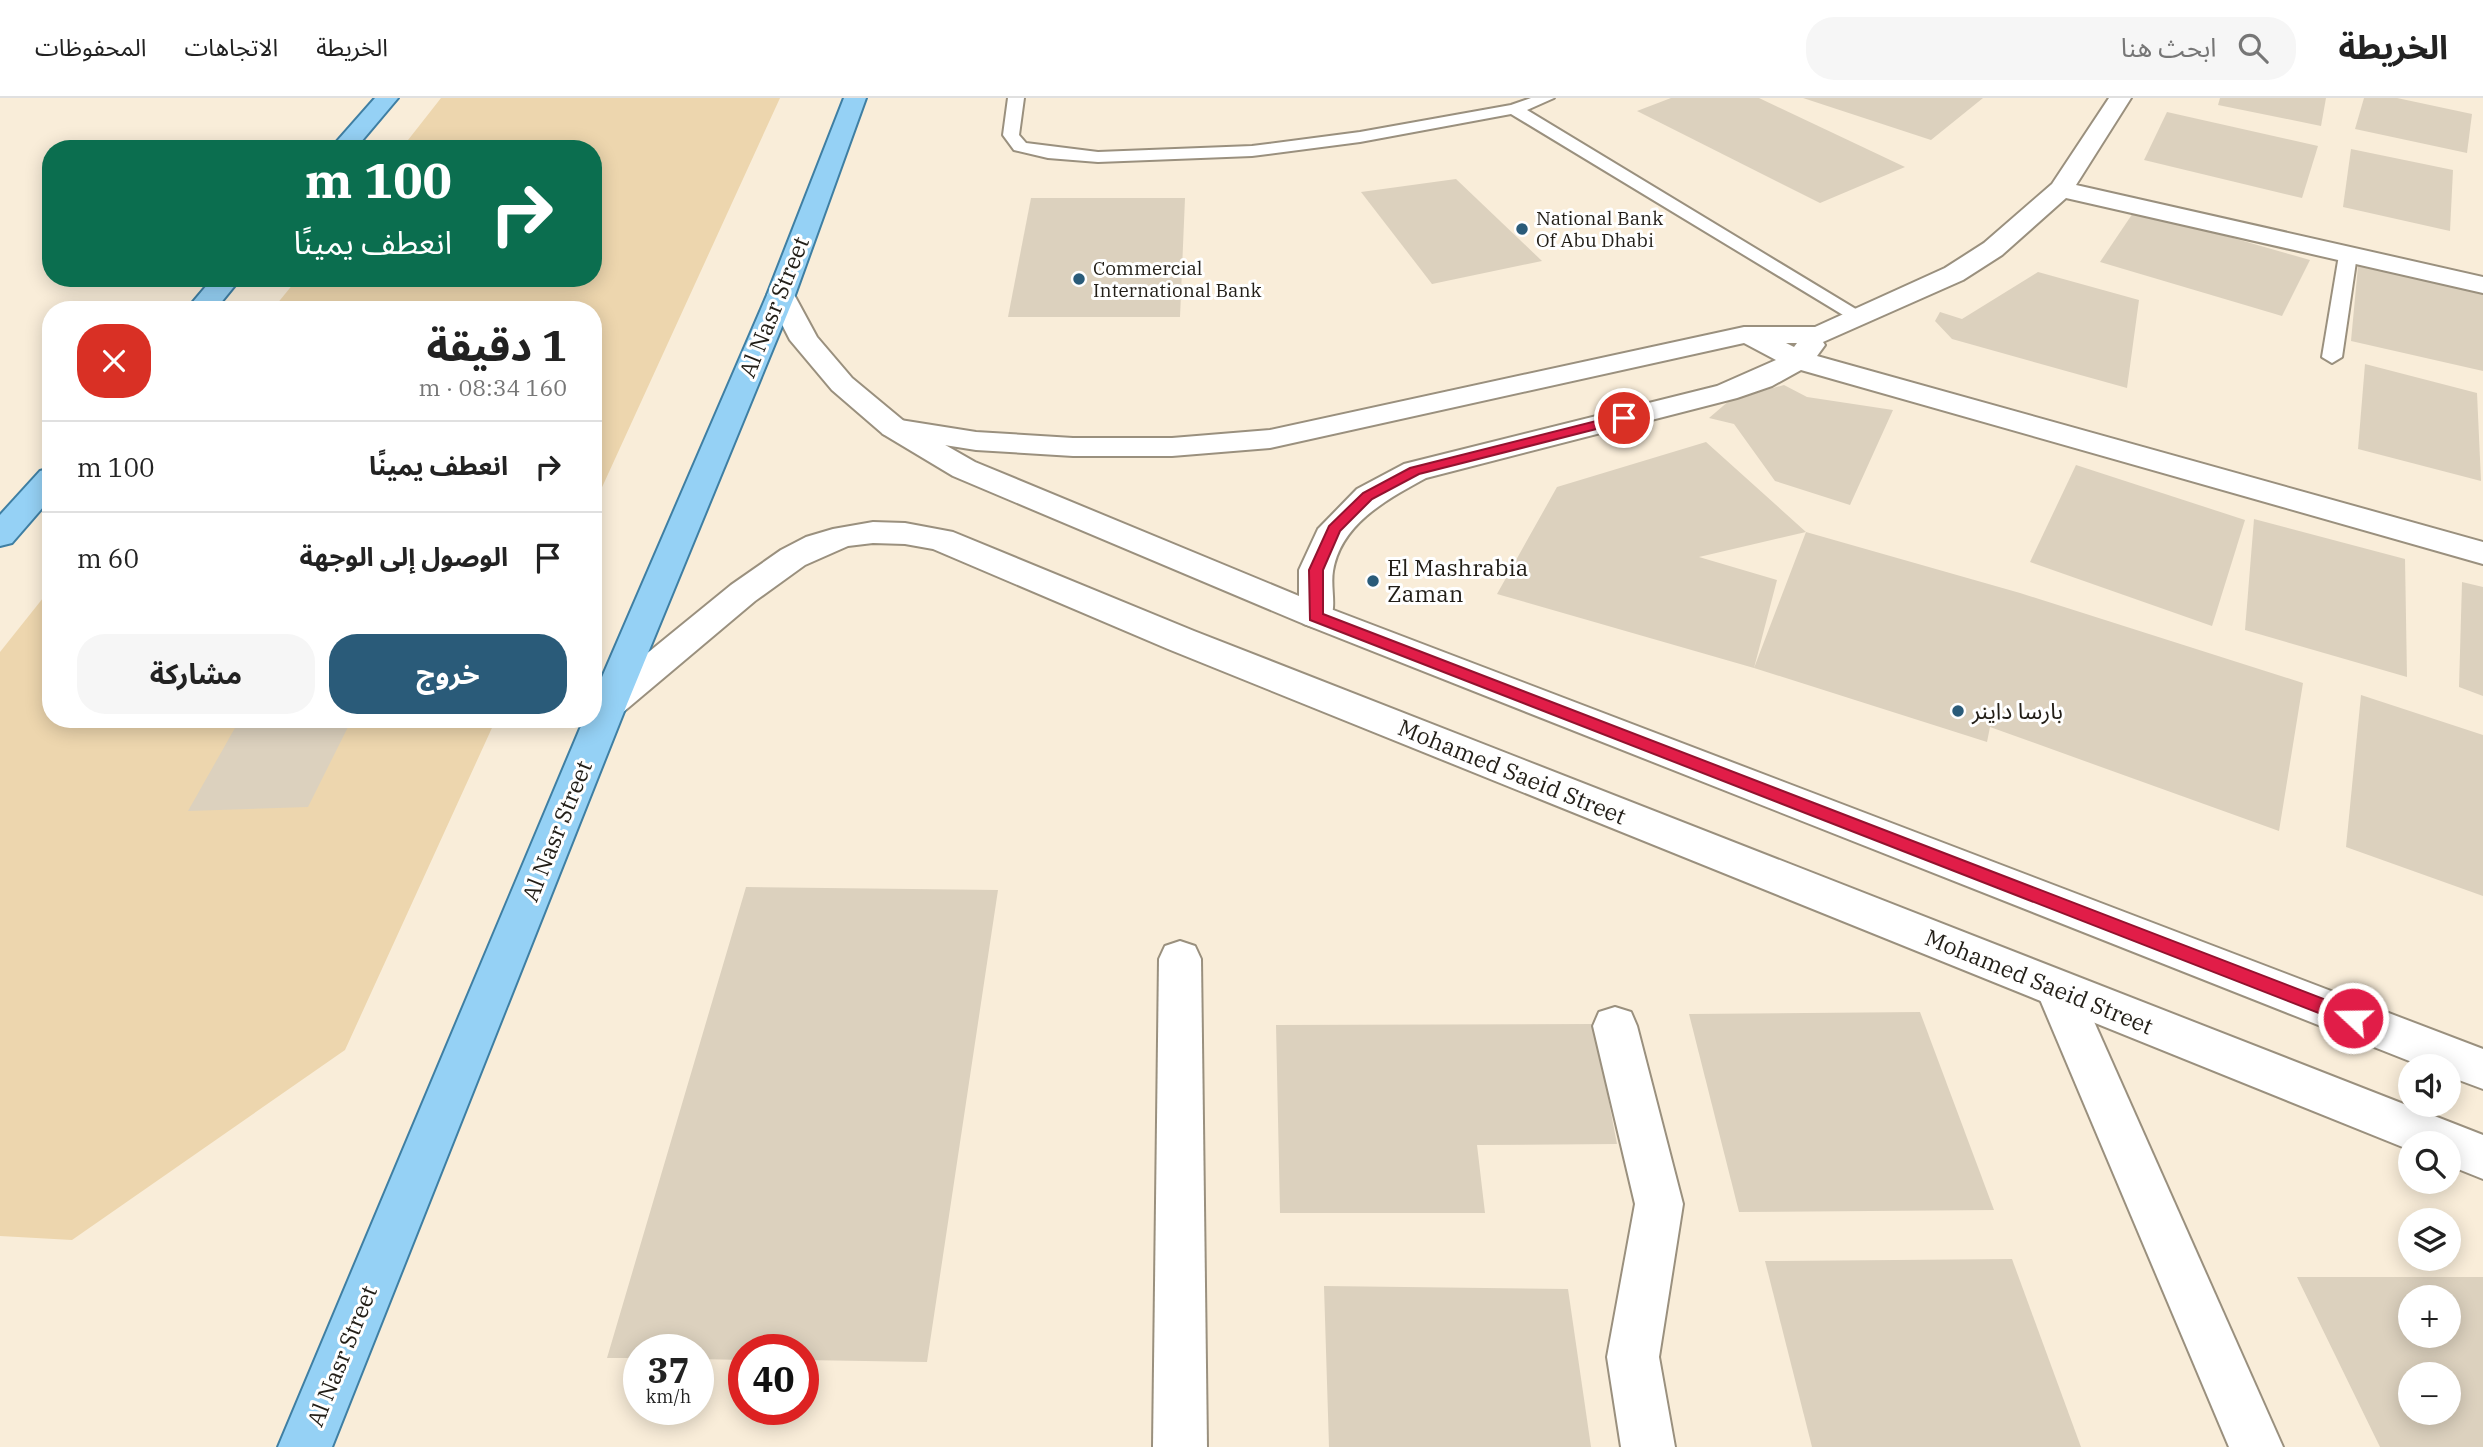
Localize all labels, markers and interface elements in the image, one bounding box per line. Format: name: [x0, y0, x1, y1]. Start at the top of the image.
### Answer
search box: [1806, 17, 2296, 80]
text: الخريطة: [2338, 25, 2448, 68]
icon: search: [2234, 29, 2272, 67]
text: ابحث هنا: [2121, 30, 2216, 64]
text: المحفوظات: [35, 31, 146, 63]
text: الاتجاهات: [184, 31, 278, 63]
text: الخريطة: [316, 31, 388, 63]
text: 100 m: [305, 148, 452, 211]
icon: right: [476, 168, 567, 259]
place label: National Bank Of Abu Dhabi: [1536, 206, 1663, 252]
text: انعطف يمينًا: [294, 221, 452, 263]
marker: National Bank Of Abu Dhabi: [1514, 221, 1530, 237]
street label: Al Nasr Street: [731, 232, 815, 382]
place label: Commercial International Bank: [1093, 256, 1262, 302]
marker: Commercial International Bank: [1071, 271, 1087, 287]
text: 1 دقيقة: [426, 318, 567, 373]
button: close: [77, 324, 151, 398]
text: 160 m · 08:34: [418, 372, 567, 402]
pin: [1594, 388, 1654, 448]
icon: arrive: [1605, 399, 1643, 437]
text: انعطف يمينًا: [369, 448, 508, 482]
icon: right: [529, 448, 567, 486]
text: 100 m: [77, 450, 155, 484]
text: الوصول إلى الوجهة: [300, 539, 508, 573]
icon: arrive: [529, 539, 567, 577]
text: 60 m: [77, 541, 139, 575]
place label: El Mashrabia Zaman: [1387, 552, 1528, 608]
marker: El Mashrabia Zaman: [1365, 573, 1381, 589]
button: مشاركة: [77, 634, 315, 714]
button: خروج: [329, 634, 567, 714]
place label: بارسا داينر: [1971, 695, 2063, 725]
marker: بارسا داينر: [1950, 703, 1966, 719]
street label: Mohamed Saeid Street: [1394, 712, 1631, 831]
street label: Al Nasr Street: [514, 756, 598, 906]
street label: Mohamed Saeid Street: [1921, 922, 2158, 1041]
position arrow: [2316, 981, 2390, 1055]
map controls: [2398, 1054, 2461, 1425]
button: sound: [2398, 1054, 2461, 1117]
button: search: [2398, 1131, 2461, 1194]
button: layers: [2398, 1208, 2461, 1271]
street label: Al Nasr Street: [299, 1281, 383, 1431]
button: +: [2398, 1285, 2461, 1348]
speed limit sign: 40: [728, 1334, 819, 1425]
text: 37: [647, 1347, 690, 1393]
button: −: [2398, 1362, 2461, 1425]
text: km/h: [646, 1385, 691, 1408]

